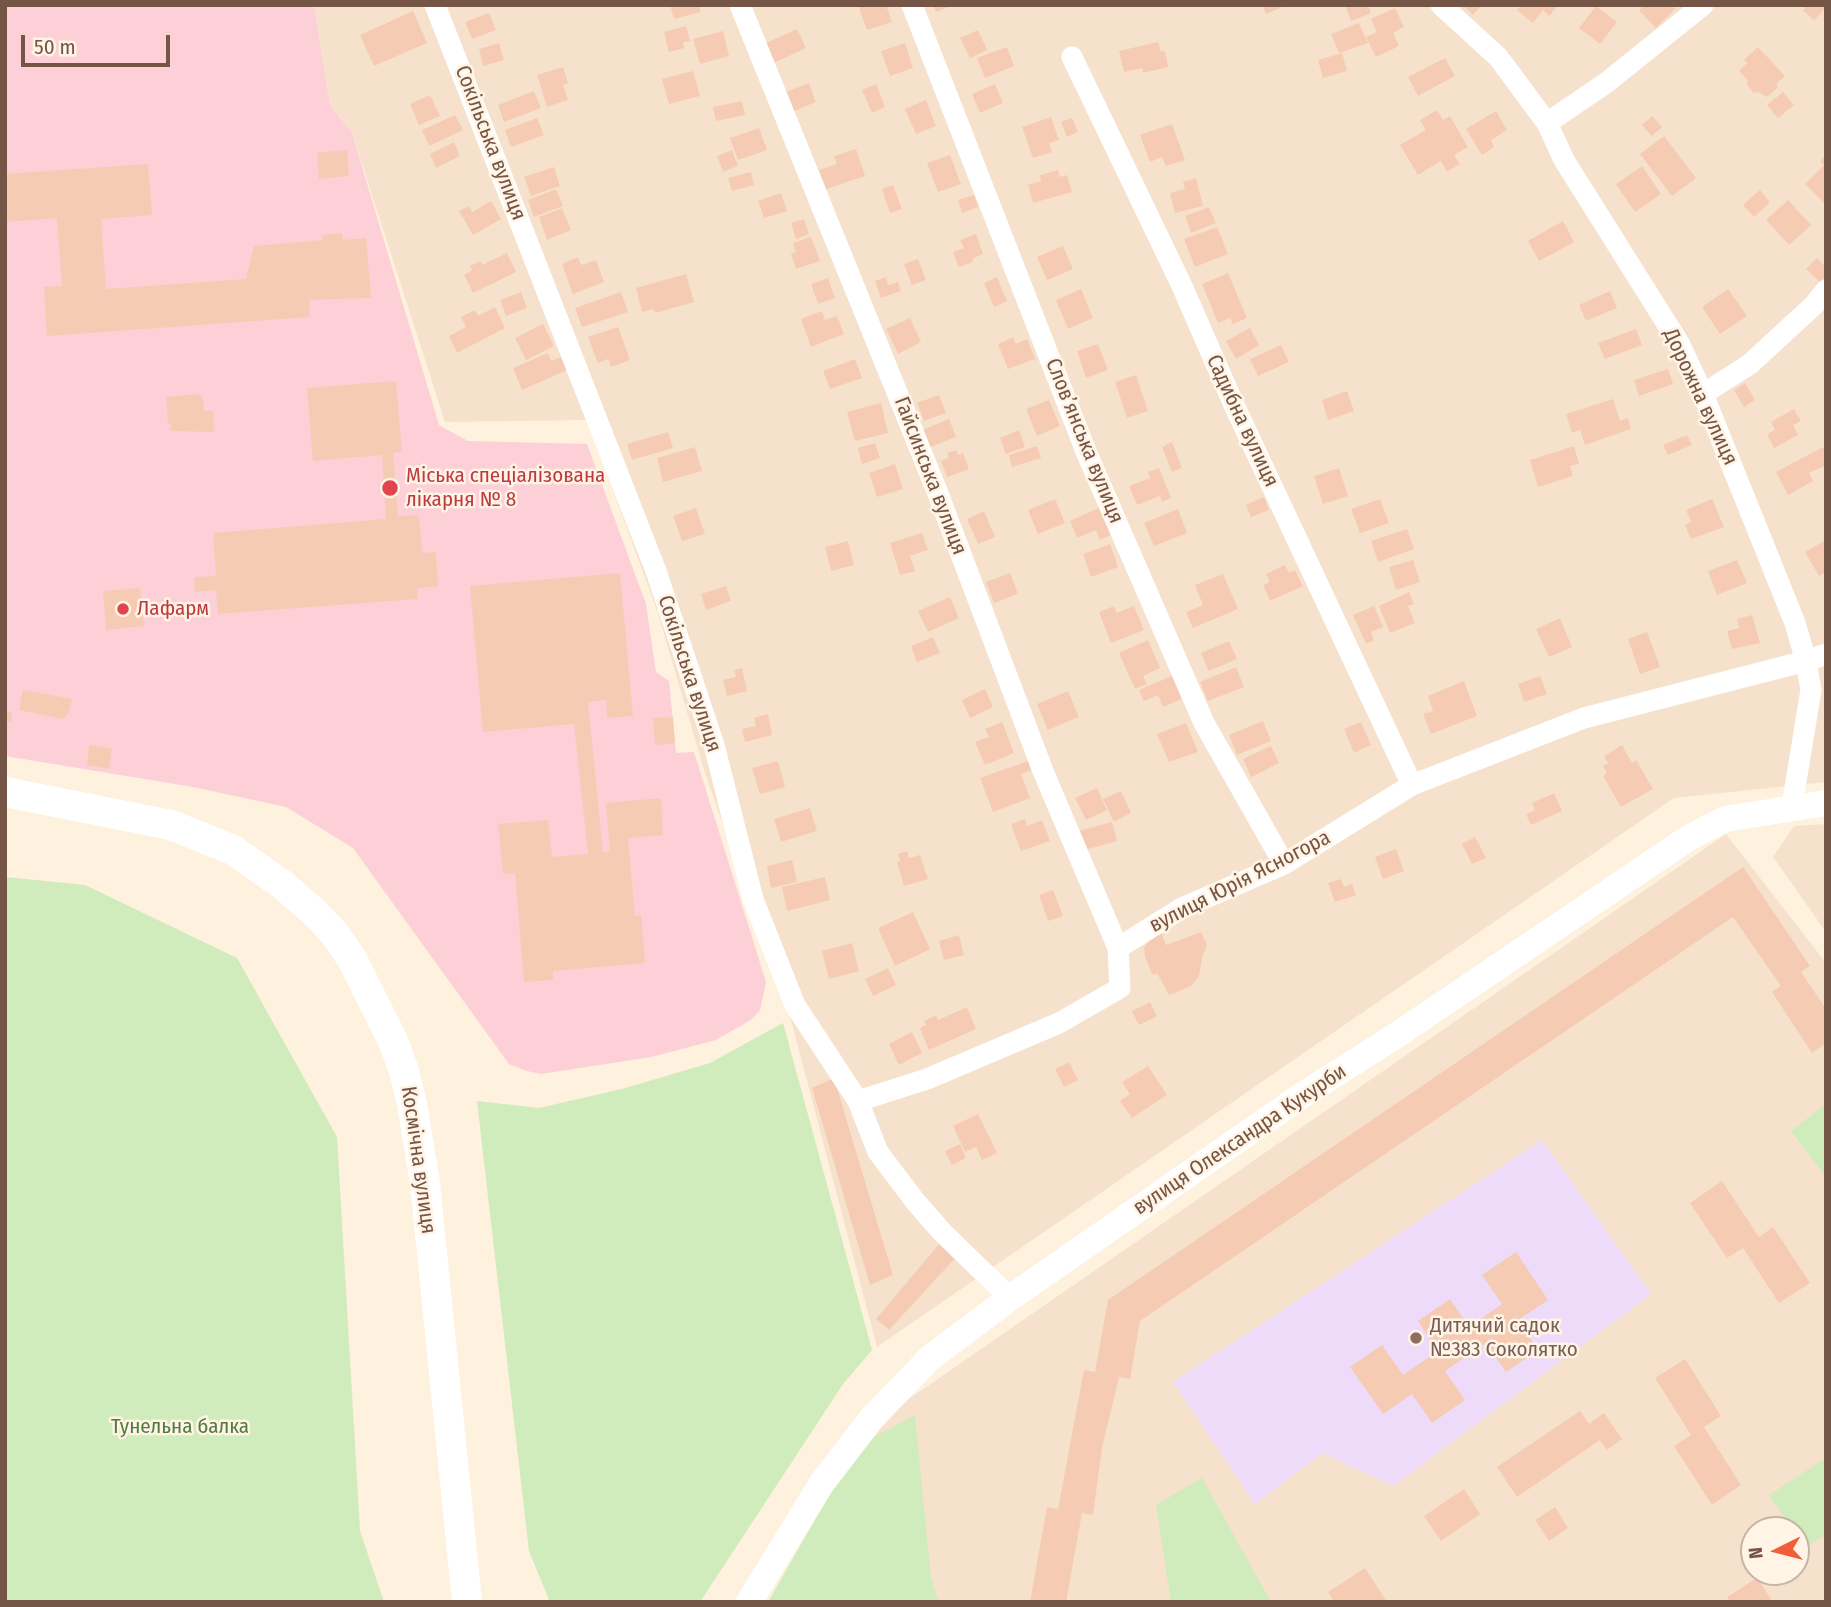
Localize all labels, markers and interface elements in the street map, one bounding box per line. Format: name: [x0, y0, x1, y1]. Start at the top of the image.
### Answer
scale bar: [24, 21, 173, 65]
text: 50 m: [34, 34, 76, 60]
street label: Сокільська вулиця: [449, 62, 531, 224]
street label: Дорожна вулиця: [1657, 325, 1743, 469]
street label: Садибна вулиця: [1200, 351, 1284, 491]
street label: Словʼянська вулиця: [1039, 355, 1129, 527]
street label: Гайсинська вулиця: [888, 394, 972, 558]
place label: Міська спеціалізована лікарня № 8: [406, 463, 605, 513]
marker: Міська спеціалізована лікарня № 8: [380, 478, 400, 498]
street label: Сокільська вулиця: [652, 592, 726, 756]
place label: Лафарм: [137, 596, 209, 622]
marker: Лафарм: [115, 601, 131, 617]
street label: вулиця Юрія Ясногора: [1145, 825, 1335, 939]
street label: вулиця Олександра Кукурби: [1129, 1059, 1351, 1221]
street label: Космічна вулиця: [395, 1085, 441, 1235]
place label: Дитячий садок №383 Соколятко: [1430, 1313, 1578, 1363]
marker: Дитячий садок №383 Соколятко: [1408, 1330, 1424, 1346]
park label: Тунельна балка: [111, 1414, 249, 1440]
north arrow: [1740, 1516, 1810, 1586]
text: N: [1744, 1546, 1768, 1560]

